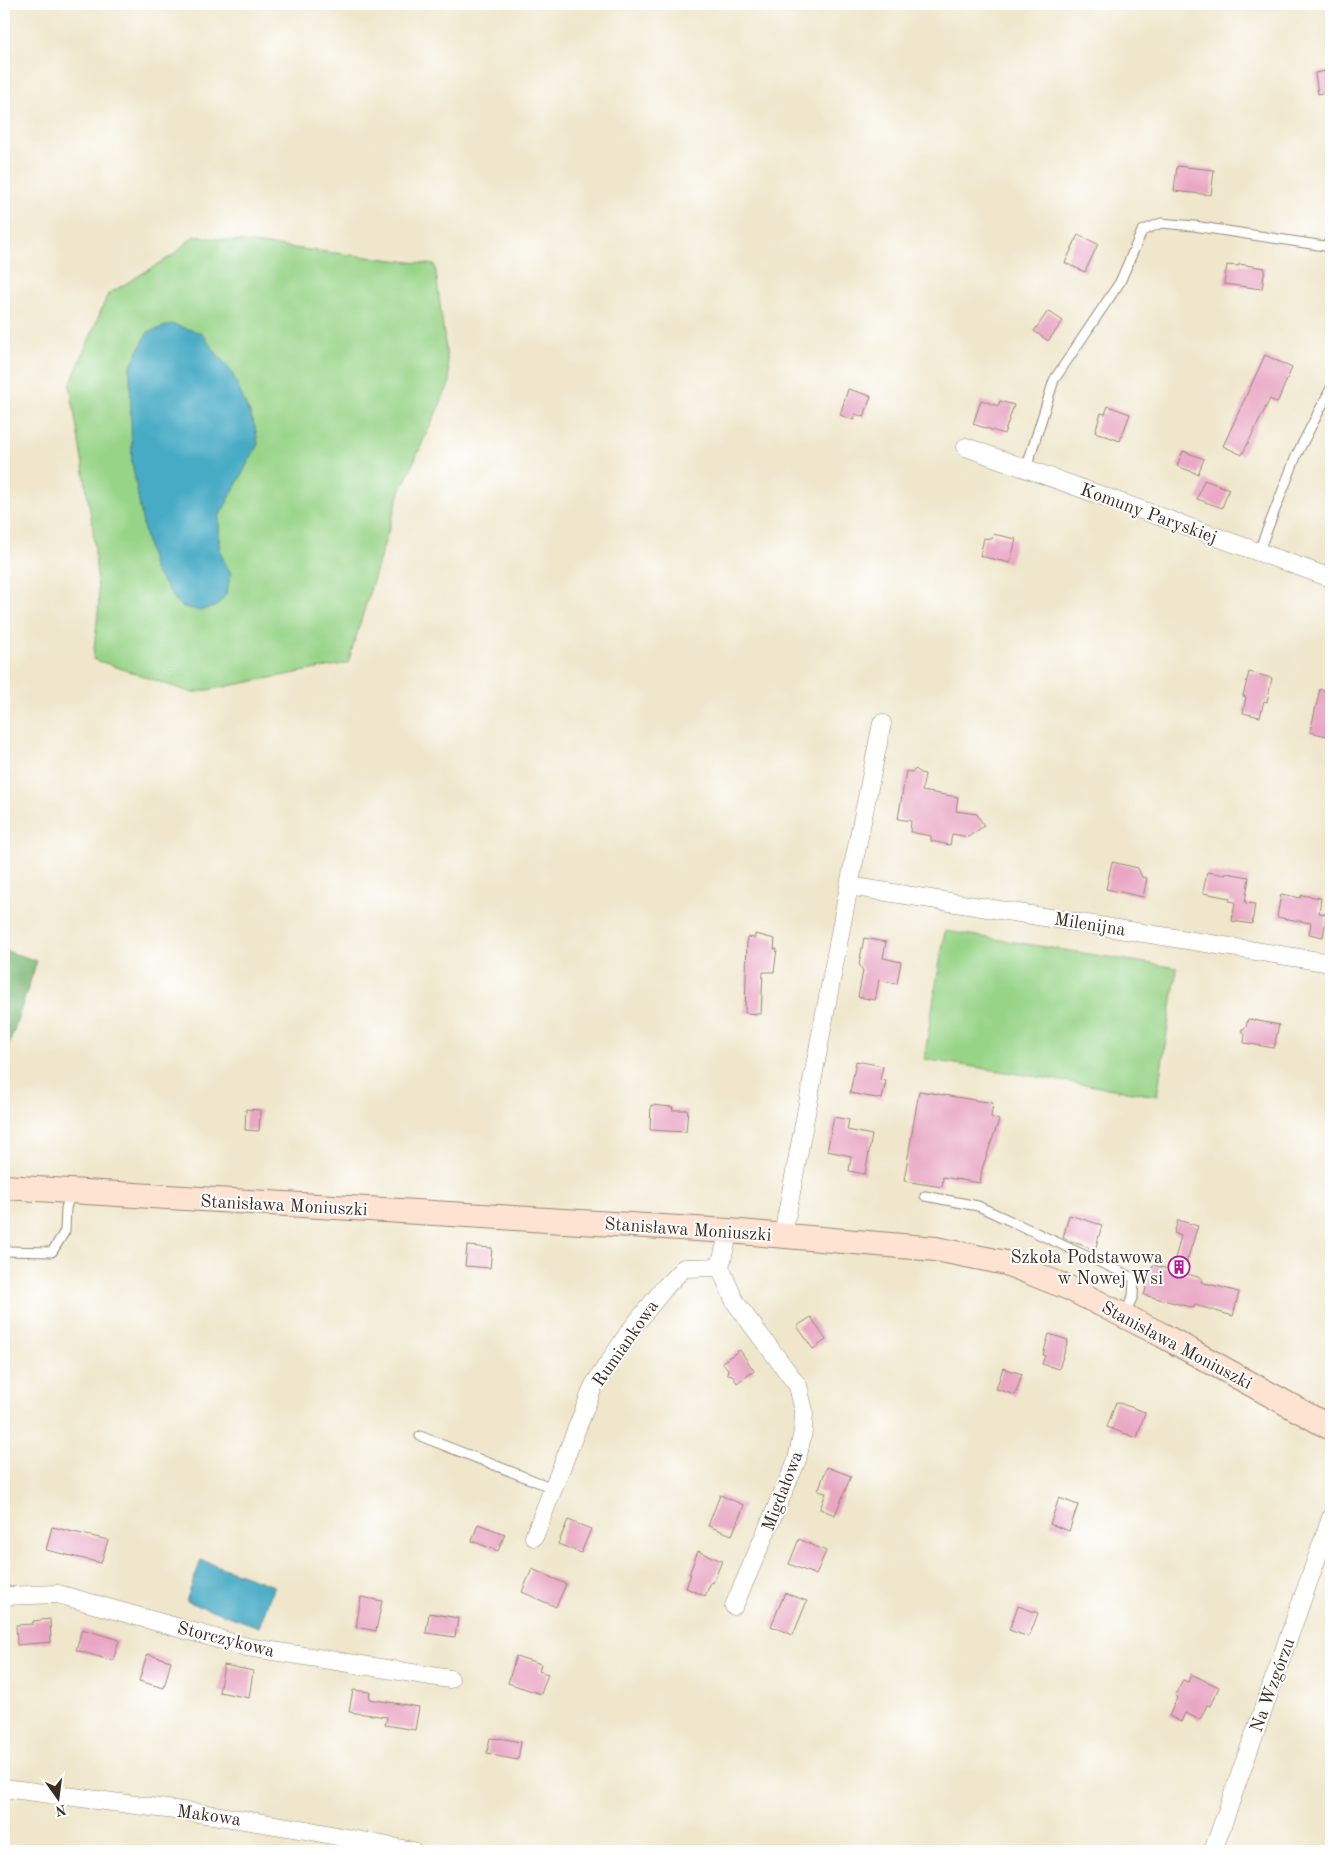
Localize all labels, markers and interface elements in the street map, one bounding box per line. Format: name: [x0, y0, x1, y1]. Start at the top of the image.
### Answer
street label: Komuny Paryskiej: [1078, 481, 1219, 547]
street label: Milenijna: [1053, 910, 1127, 940]
street label: Stanisława Moniuszki: [200, 1193, 368, 1219]
street label: Stanisława Moniuszki: [604, 1215, 772, 1245]
place label: Szkoła Podstawowa w Nowej Wsi: [1011, 1249, 1163, 1288]
building icon: Szkoła Podstawowa w Nowej Wsi: [1167, 1255, 1191, 1279]
street label: Rumiankowa: [590, 1297, 662, 1390]
street label: Stanisława Moniuszki: [1098, 1299, 1255, 1393]
street label: Migdałowa: [760, 1449, 806, 1534]
street label: Storczykowa: [175, 1619, 276, 1661]
street label: Na Wzgórzu: [1248, 1636, 1298, 1735]
north arrow: [32, 1772, 82, 1822]
text: N: [54, 1802, 68, 1818]
street label: Makowa: [176, 1803, 242, 1829]

